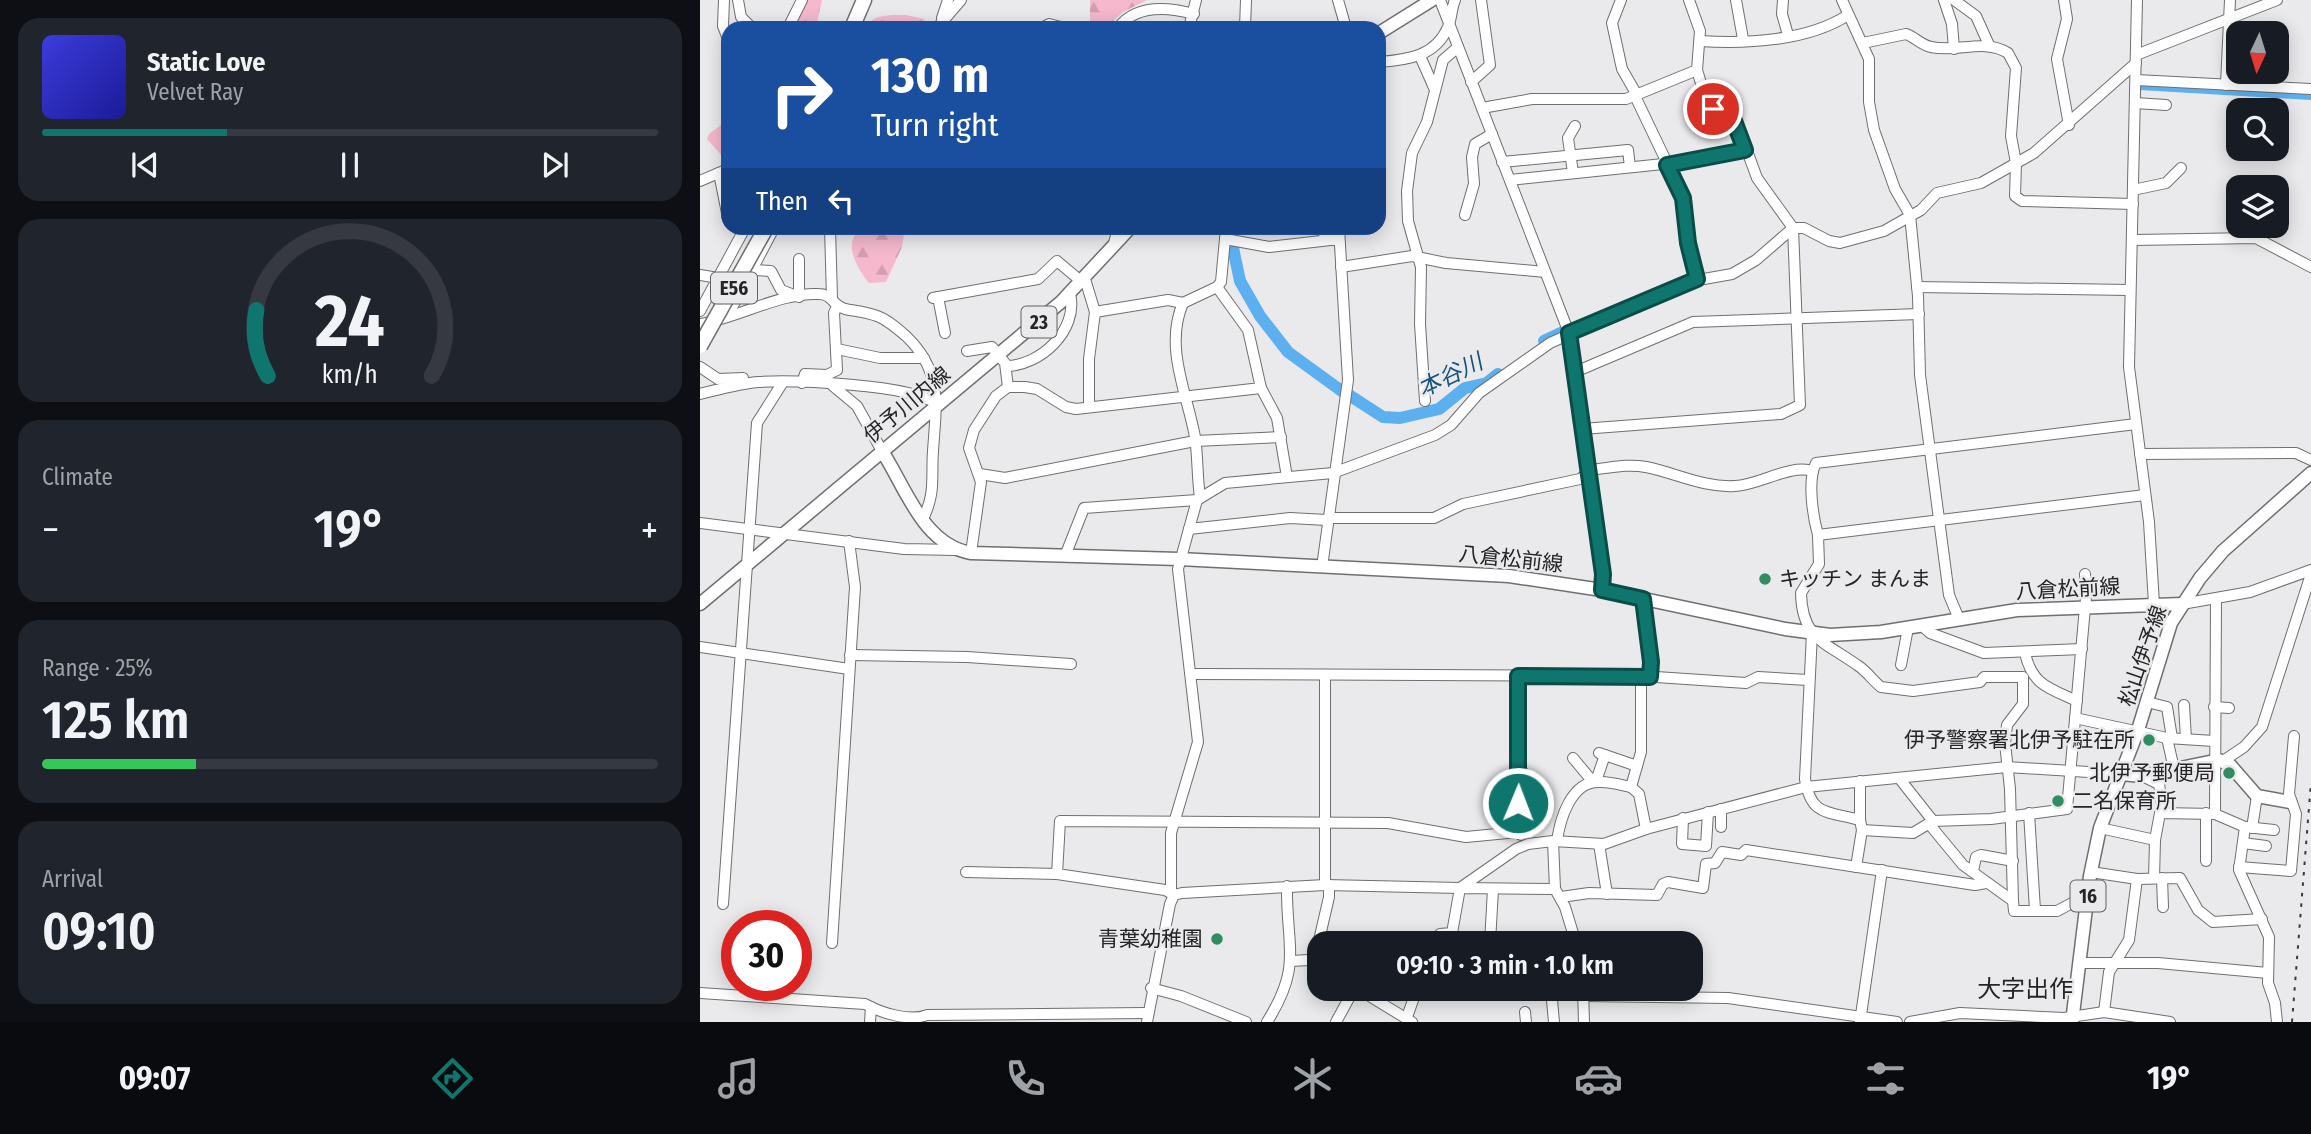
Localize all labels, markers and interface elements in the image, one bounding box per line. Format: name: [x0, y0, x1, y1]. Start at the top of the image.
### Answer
north arrow: [2226, 21, 2289, 84]
map controls: [2226, 21, 2289, 238]
text: 130 m: [871, 46, 989, 105]
text: Static Love: [147, 47, 265, 78]
icon: right: [756, 49, 847, 140]
text: Velvet Ray: [147, 78, 243, 106]
pin: [1683, 79, 1743, 139]
icon: arrive: [1694, 90, 1732, 128]
button: search: [2226, 98, 2289, 161]
text: Turn right: [871, 106, 998, 144]
icon: previous: [126, 146, 164, 184]
icon: pause: [331, 146, 369, 184]
icon: next: [536, 146, 574, 184]
button: layers: [2226, 175, 2289, 238]
icon: left: [822, 182, 860, 220]
text: Then: [756, 186, 808, 217]
road number: E56: [711, 272, 757, 304]
text: 24: [314, 279, 385, 366]
road number: 23: [1022, 306, 1056, 338]
water label: 本谷川: [1413, 346, 1490, 403]
text: km/h: [322, 360, 378, 390]
street label: 伊予川内線: [858, 361, 956, 449]
text: Climate: [42, 463, 113, 491]
text: 19°: [314, 498, 386, 561]
text: −: [42, 507, 59, 553]
text: +: [641, 507, 658, 553]
street label: 八倉松前線: [1457, 541, 1565, 577]
place label: キッチン まんま: [1779, 566, 1931, 592]
marker: キッチン まんま: [1757, 571, 1773, 587]
street label: 八倉松前線: [2015, 573, 2121, 605]
street label: 松山伊予線: [2114, 602, 2172, 710]
text: Range · 25%: [42, 654, 153, 682]
text: 125 km: [42, 689, 189, 752]
place label: 伊予警察署北伊予駐在所: [1904, 727, 2135, 753]
marker: 伊予警察署北伊予駐在所: [2141, 732, 2157, 748]
place label: 北伊予郵便局: [2089, 760, 2215, 786]
marker: 北伊予郵便局: [2221, 765, 2237, 781]
position arrow: [1481, 766, 1555, 840]
place label: 二名保育所: [2072, 788, 2177, 814]
marker: 二名保育所: [2050, 793, 2066, 809]
text: Arrival: [42, 865, 103, 893]
road number: 16: [2070, 880, 2106, 912]
text: 09:10: [42, 900, 156, 963]
speed limit sign: 30: [721, 910, 812, 1001]
place label: 青葉幼稚園: [1098, 926, 1203, 952]
marker: 青葉幼稚園: [1209, 931, 1225, 947]
text: 09:10 · 3 min · 1.0 km: [1396, 950, 1614, 981]
district label: 大字出作: [1977, 975, 2073, 1003]
icon: directions: [428, 1054, 477, 1103]
icon: music: [714, 1054, 763, 1103]
icon: phone: [1001, 1054, 1050, 1103]
icon: climate: [1288, 1054, 1337, 1103]
icon: car: [1574, 1054, 1623, 1103]
icon: filters: [1861, 1054, 1910, 1103]
text: 09:07: [119, 1059, 190, 1097]
text: 19°: [2147, 1059, 2192, 1097]

